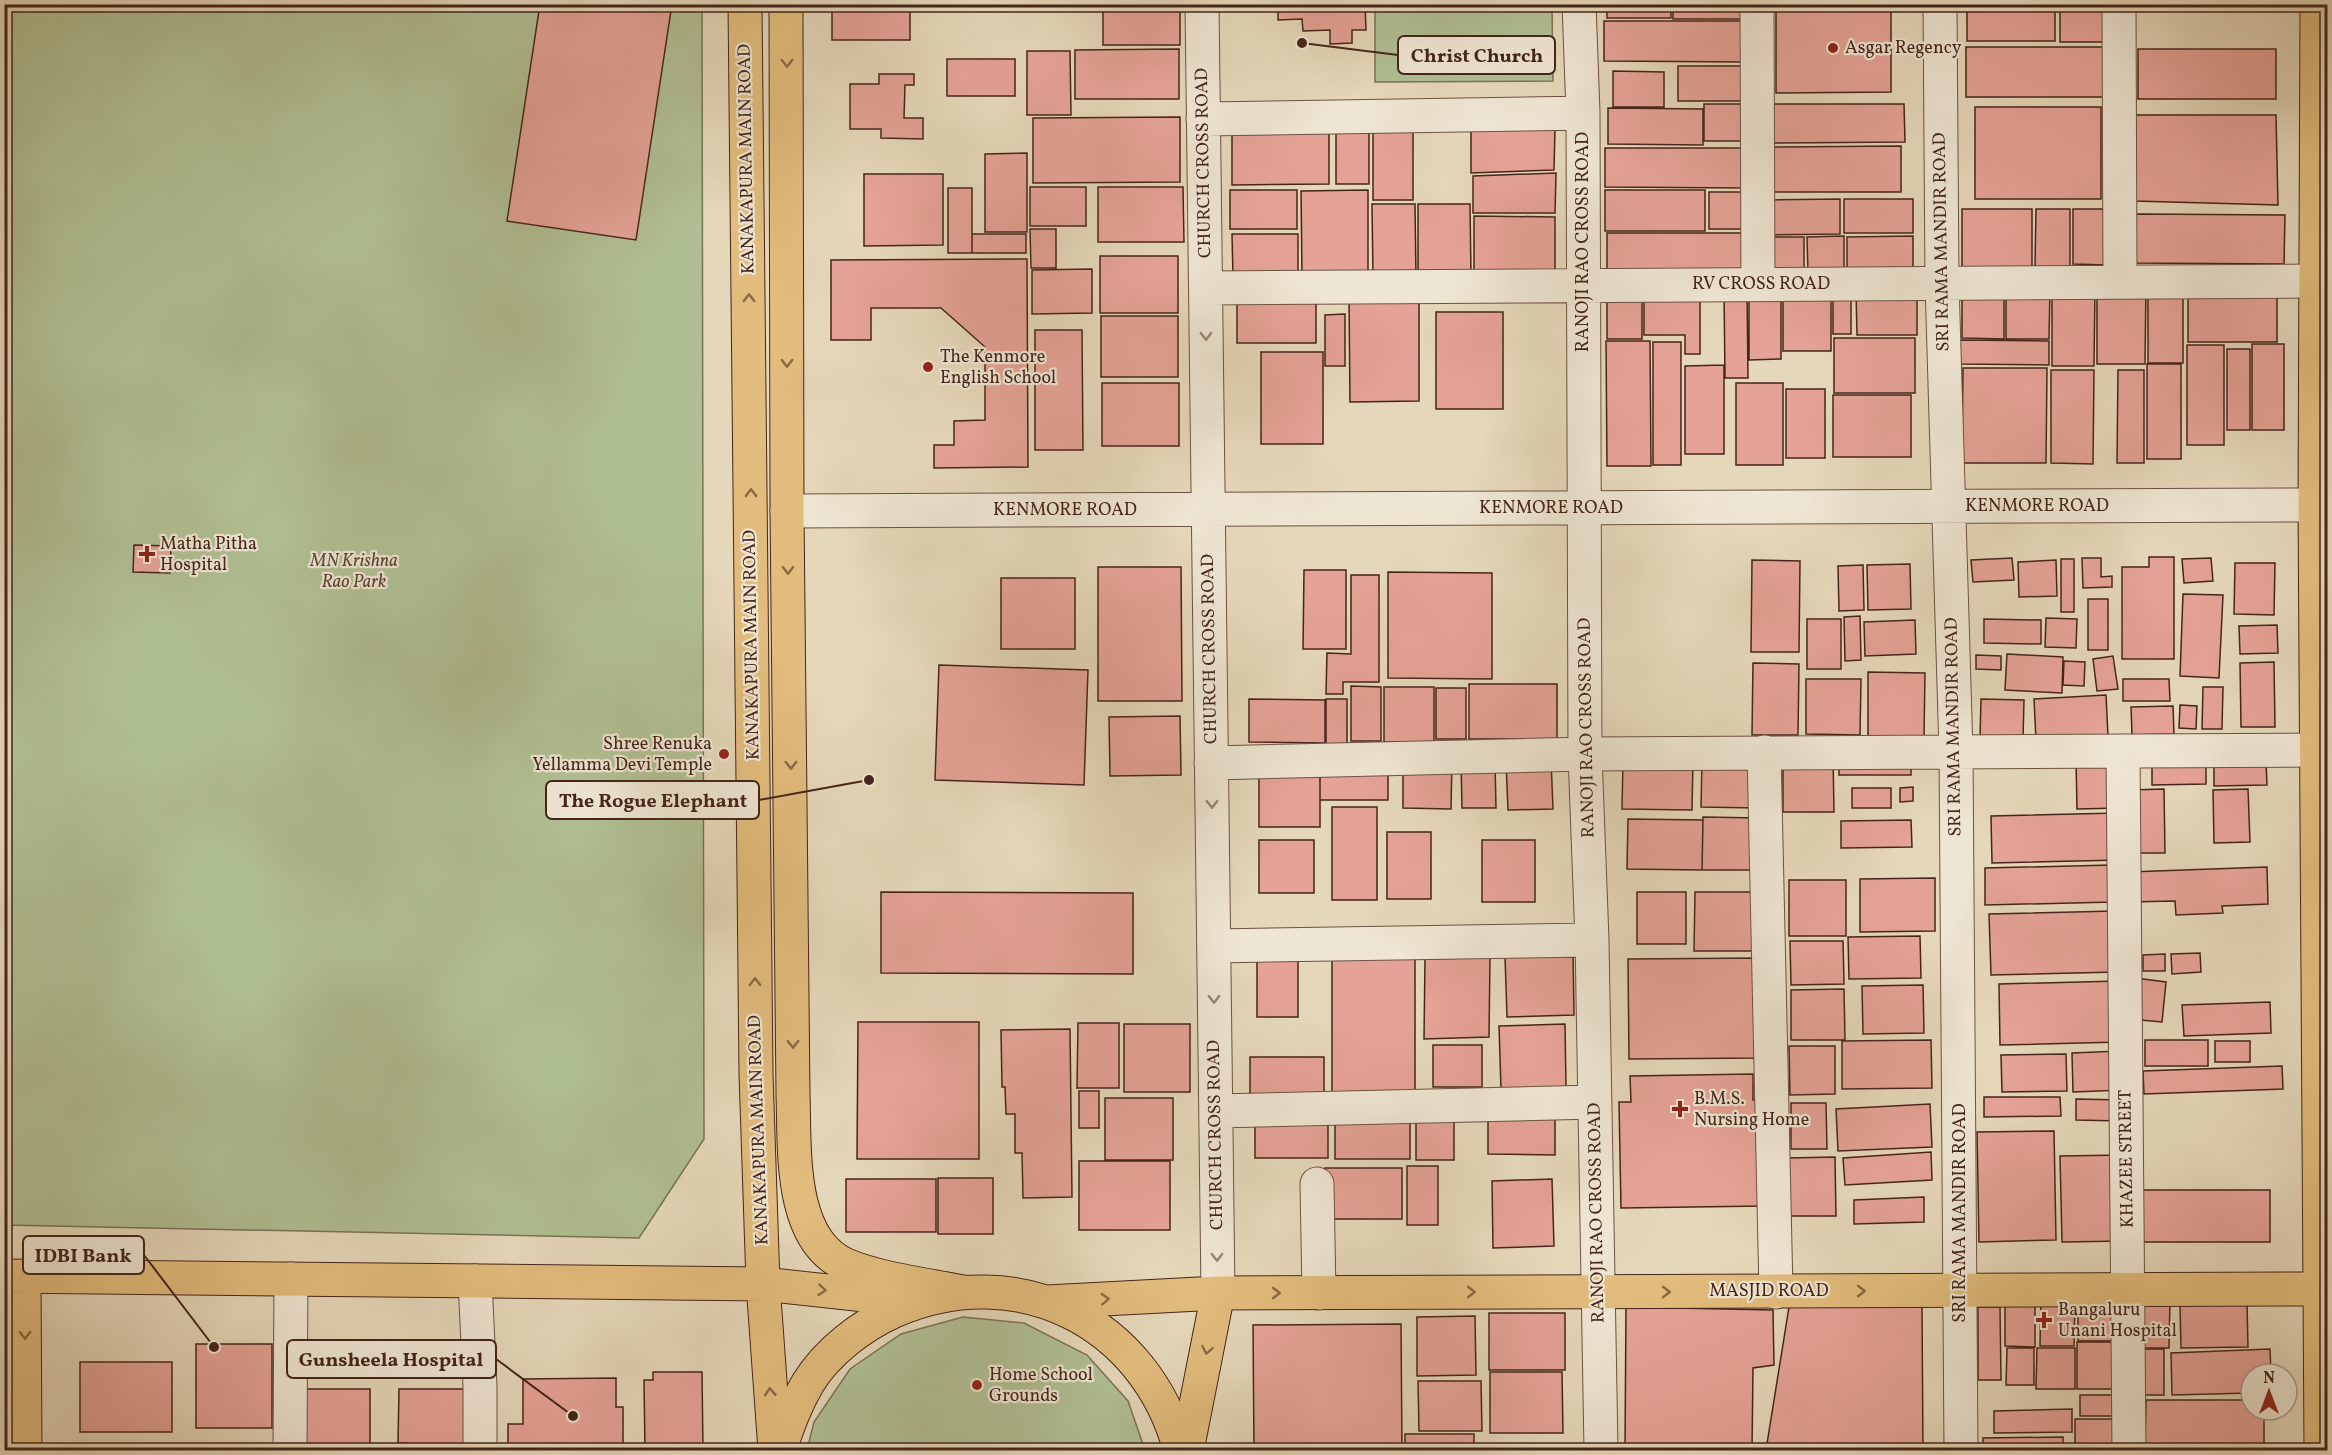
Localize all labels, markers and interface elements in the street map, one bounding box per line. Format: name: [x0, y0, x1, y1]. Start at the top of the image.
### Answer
callout: Christ Church: [1398, 36, 1555, 74]
place label: Asgar Regency: [1845, 36, 1962, 61]
marker: Asgar Regency: [1826, 41, 1840, 55]
text: Christ Church: [1411, 43, 1543, 71]
street label: KANAKAPURA MAIN ROAD: [732, 44, 762, 274]
one-way arrow: [780, 58, 793, 67]
street label: CHURCH CROSS ROAD: [1190, 68, 1218, 258]
street label: RANOJI RAO CROSS ROAD: [1571, 132, 1596, 352]
street label: SRI RAMA MANDIR ROAD: [1928, 132, 1956, 352]
street label: RV CROSS ROAD: [1692, 272, 1830, 297]
one-way arrow: [743, 294, 755, 303]
one-way arrow: [1200, 331, 1212, 340]
place label: The Kenmore English School: [940, 345, 1056, 391]
one-way arrow: [781, 358, 793, 367]
marker: The Kenmore English School: [921, 360, 935, 374]
one-way arrow: [745, 489, 757, 498]
street label: KENMORE ROAD: [1965, 494, 2109, 519]
street label: KENMORE ROAD: [1479, 496, 1623, 521]
street label: KENMORE ROAD: [993, 498, 1137, 523]
street label: KANAKAPURA MAIN ROAD: [737, 530, 767, 760]
place label: Matha Pitha Hospital: [160, 532, 257, 578]
marker: Matha Pitha Hospital: [138, 545, 156, 563]
park label: MN Krishna Rao Park: [309, 549, 398, 595]
street label: CHURCH CROSS ROAD: [1196, 554, 1224, 744]
one-way arrow: [782, 565, 794, 574]
street label: SRI RAMA MANDIR ROAD: [1940, 617, 1968, 837]
street label: RANOJI RAO CROSS ROAD: [1573, 618, 1601, 838]
place label: Shree Renuka Yellamma Devi Temple: [532, 732, 712, 778]
marker: Shree Renuka Yellamma Devi Temple: [717, 747, 731, 761]
one-way arrow: [785, 760, 797, 769]
callout: The Rogue Elephant: [546, 781, 759, 819]
text: The Rogue Elephant: [559, 788, 748, 816]
one-way arrow: [1205, 799, 1218, 808]
one-way arrow: [749, 978, 761, 987]
one-way arrow: [1208, 994, 1220, 1003]
street label: KANAKAPURA MAIN ROAD: [742, 1014, 776, 1246]
one-way arrow: [787, 1039, 799, 1048]
street label: CHURCH CROSS ROAD: [1202, 1040, 1230, 1230]
place label: B.M.S. Nursing Home: [1694, 1087, 1809, 1133]
street label: KHAZEE STREET: [2113, 1089, 2141, 1228]
marker: B.M.S. Nursing Home: [1671, 1100, 1689, 1118]
street label: RANOJI RAO CROSS ROAD: [1583, 1103, 1611, 1323]
street label: SRI RAMA MANDIR ROAD: [1948, 1103, 1973, 1323]
callout: IDBI Bank: [23, 1236, 144, 1274]
text: IDBI Bank: [35, 1243, 132, 1271]
one-way arrow: [1211, 1252, 1223, 1261]
street label: MASJID ROAD: [1709, 1279, 1829, 1304]
one-way arrow: [817, 1283, 826, 1296]
one-way arrow: [1857, 1285, 1866, 1297]
one-way arrow: [1467, 1286, 1476, 1299]
one-way arrow: [1662, 1286, 1671, 1298]
one-way arrow: [1272, 1287, 1281, 1299]
one-way arrow: [1101, 1293, 1110, 1306]
place label: Bangaluru Unani Hospital: [2058, 1298, 2177, 1344]
marker: Bangaluru Unani Hospital: [2035, 1311, 2053, 1329]
one-way arrow: [19, 1330, 31, 1339]
callout: Gunsheela Hospital: [287, 1340, 496, 1378]
one-way arrow: [1201, 1345, 1214, 1355]
text: Gunsheela Hospital: [299, 1347, 484, 1375]
north arrow: [2239, 1362, 2299, 1422]
place label: Home School Grounds: [989, 1363, 1093, 1409]
text: N: [2263, 1368, 2275, 1390]
marker: Home School Grounds: [970, 1378, 984, 1392]
one-way arrow: [764, 1388, 777, 1397]

